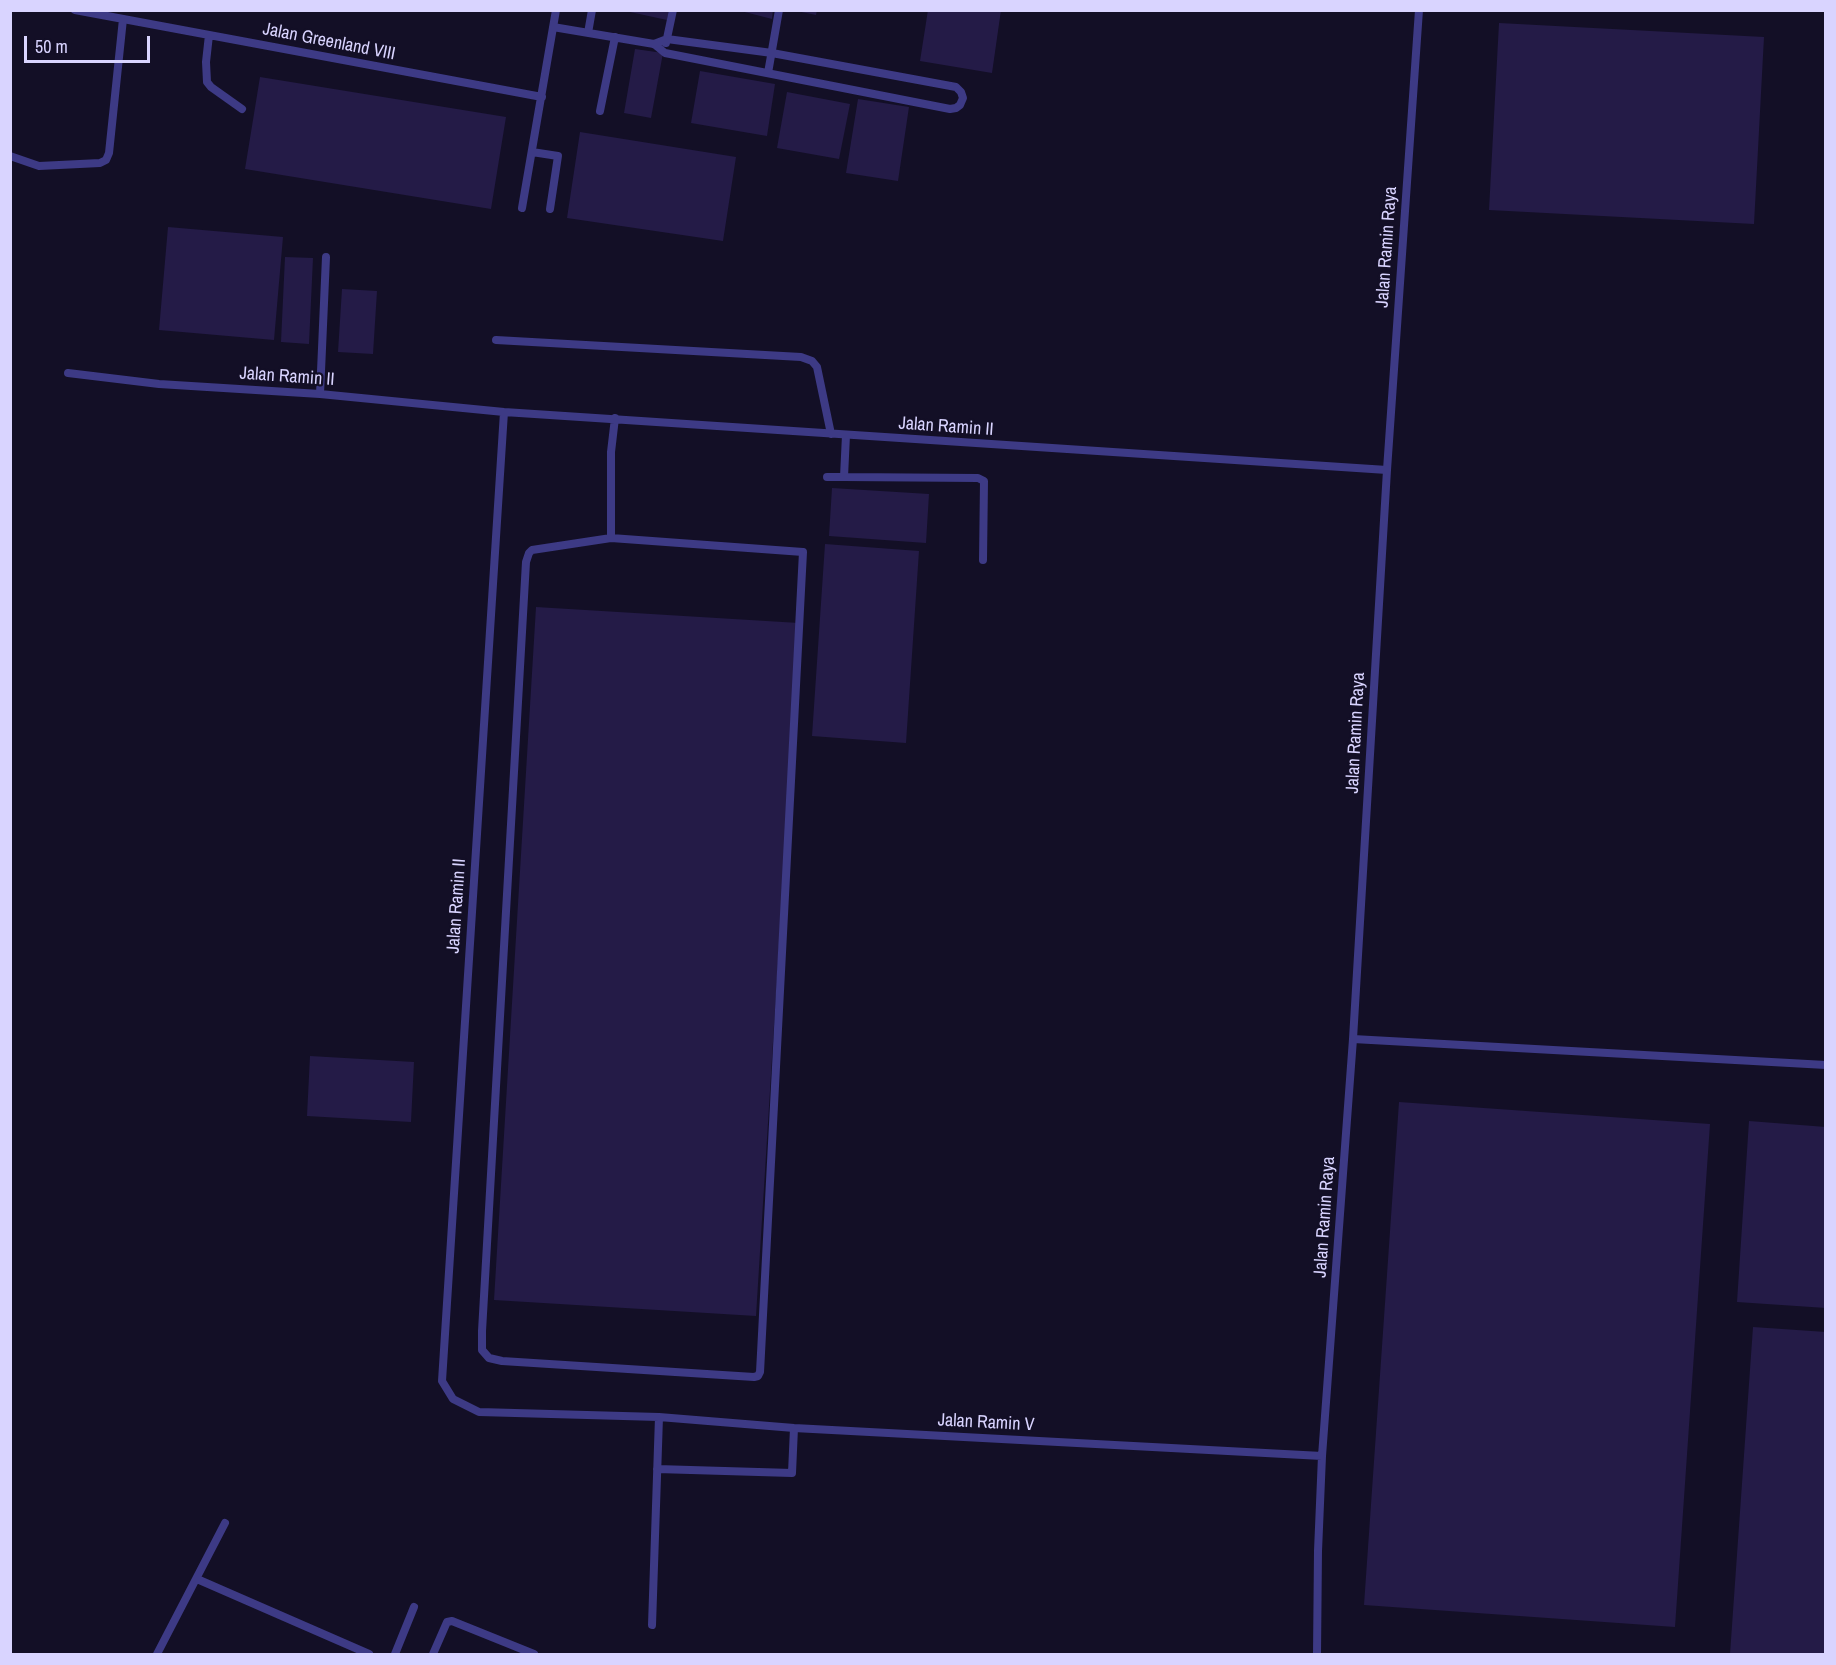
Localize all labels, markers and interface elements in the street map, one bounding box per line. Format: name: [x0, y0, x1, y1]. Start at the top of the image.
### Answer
street label: Jalan Greenland VIII: [261, 19, 397, 65]
scale bar: [27, 24, 153, 62]
text: 50 m: [35, 34, 68, 59]
street label: Jalan Ramin Raya: [1372, 186, 1402, 308]
street label: Jalan Ramin II: [239, 363, 335, 391]
street label: Jalan Ramin II: [898, 413, 994, 441]
street label: Jalan Ramin Raya: [1342, 672, 1370, 794]
street label: Jalan Ramin II: [443, 858, 471, 954]
street label: Jalan Ramin Raya: [1310, 1156, 1340, 1278]
street label: Jalan Ramin V: [937, 1410, 1035, 1436]

